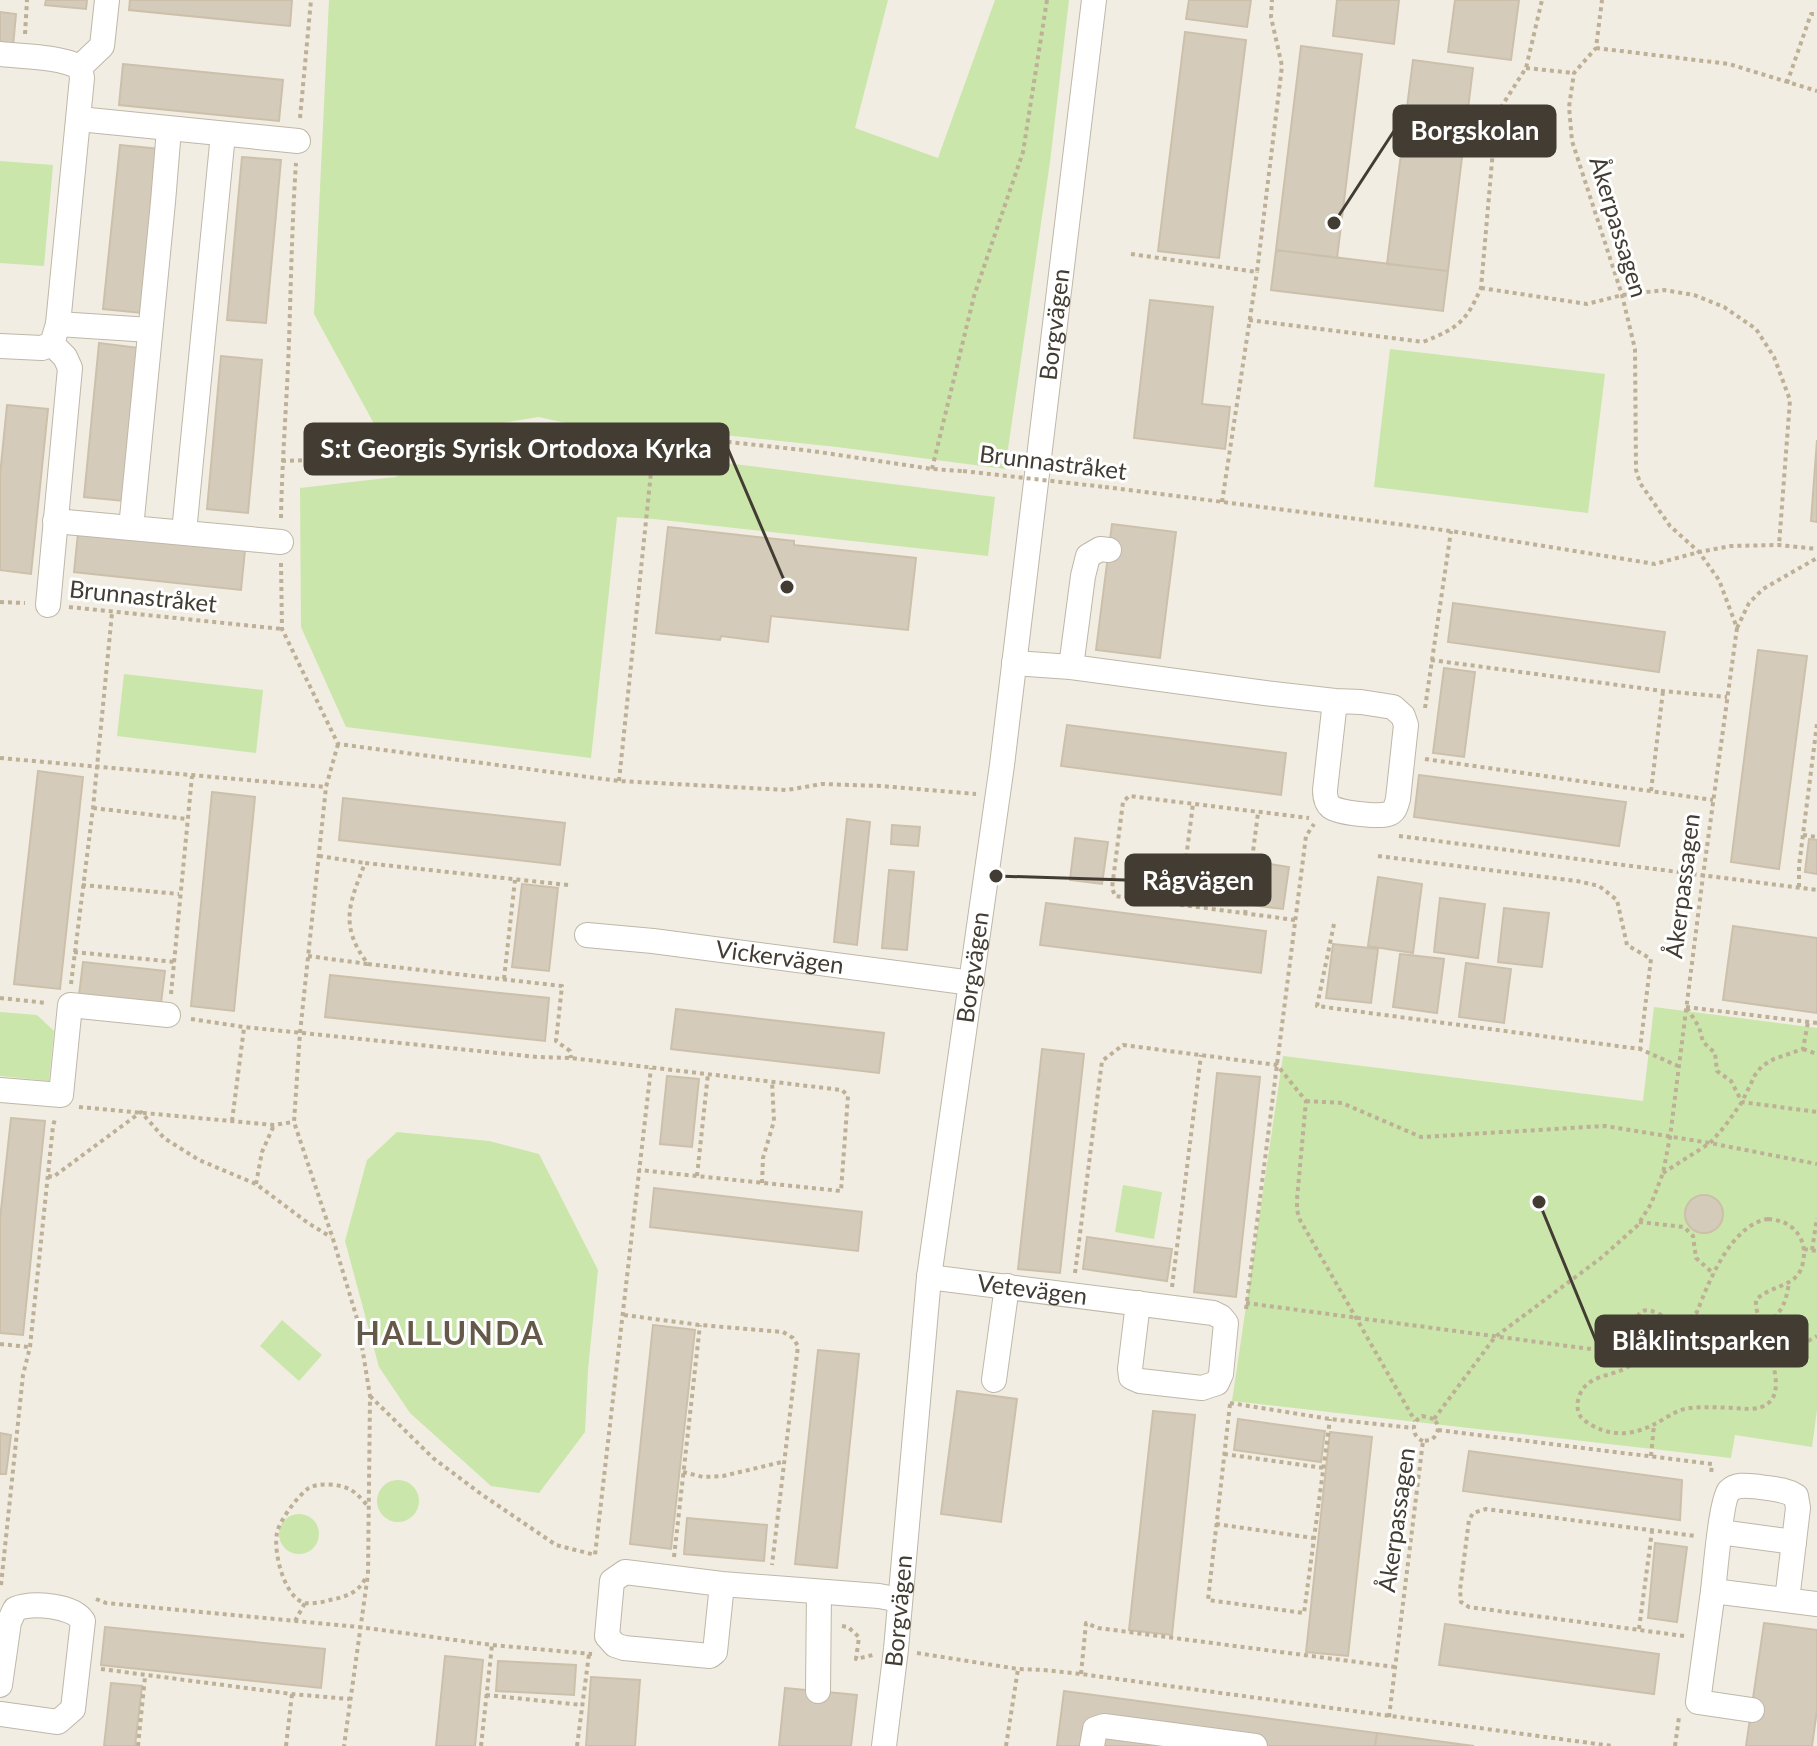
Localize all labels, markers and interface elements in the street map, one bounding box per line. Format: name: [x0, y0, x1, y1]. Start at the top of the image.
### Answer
callout: Borgskolan: [1394, 106, 1555, 156]
text: Borgskolan: [1410, 114, 1540, 146]
street label: Åkerpassagen: [1584, 153, 1655, 300]
street label: Borgvägen: [1032, 267, 1075, 382]
callout: S:t Georgis Syrisk Ortodoxa Kyrka: [305, 424, 728, 474]
text: S:t Georgis Syrisk Ortodoxa Kyrka: [320, 432, 712, 464]
street label: Brunnastråket: [978, 438, 1129, 485]
street label: Brunnastråket: [68, 573, 219, 618]
street label: Åkerpassagen: [1658, 812, 1705, 960]
callout: Rågvägen: [1126, 855, 1270, 905]
text: Rågvägen: [1142, 864, 1254, 896]
street label: Borgvägen: [949, 909, 994, 1025]
street label: Vickervägen: [714, 933, 846, 979]
street label: Vetevägen: [976, 1267, 1089, 1310]
district label: HALLUNDA: [355, 1313, 545, 1352]
callout: Blåklintsparken: [1596, 1316, 1807, 1366]
text: Blåklintsparken: [1612, 1324, 1790, 1356]
street label: Åkerpassagen: [1371, 1446, 1420, 1594]
street label: Borgvägen: [878, 1554, 917, 1668]

